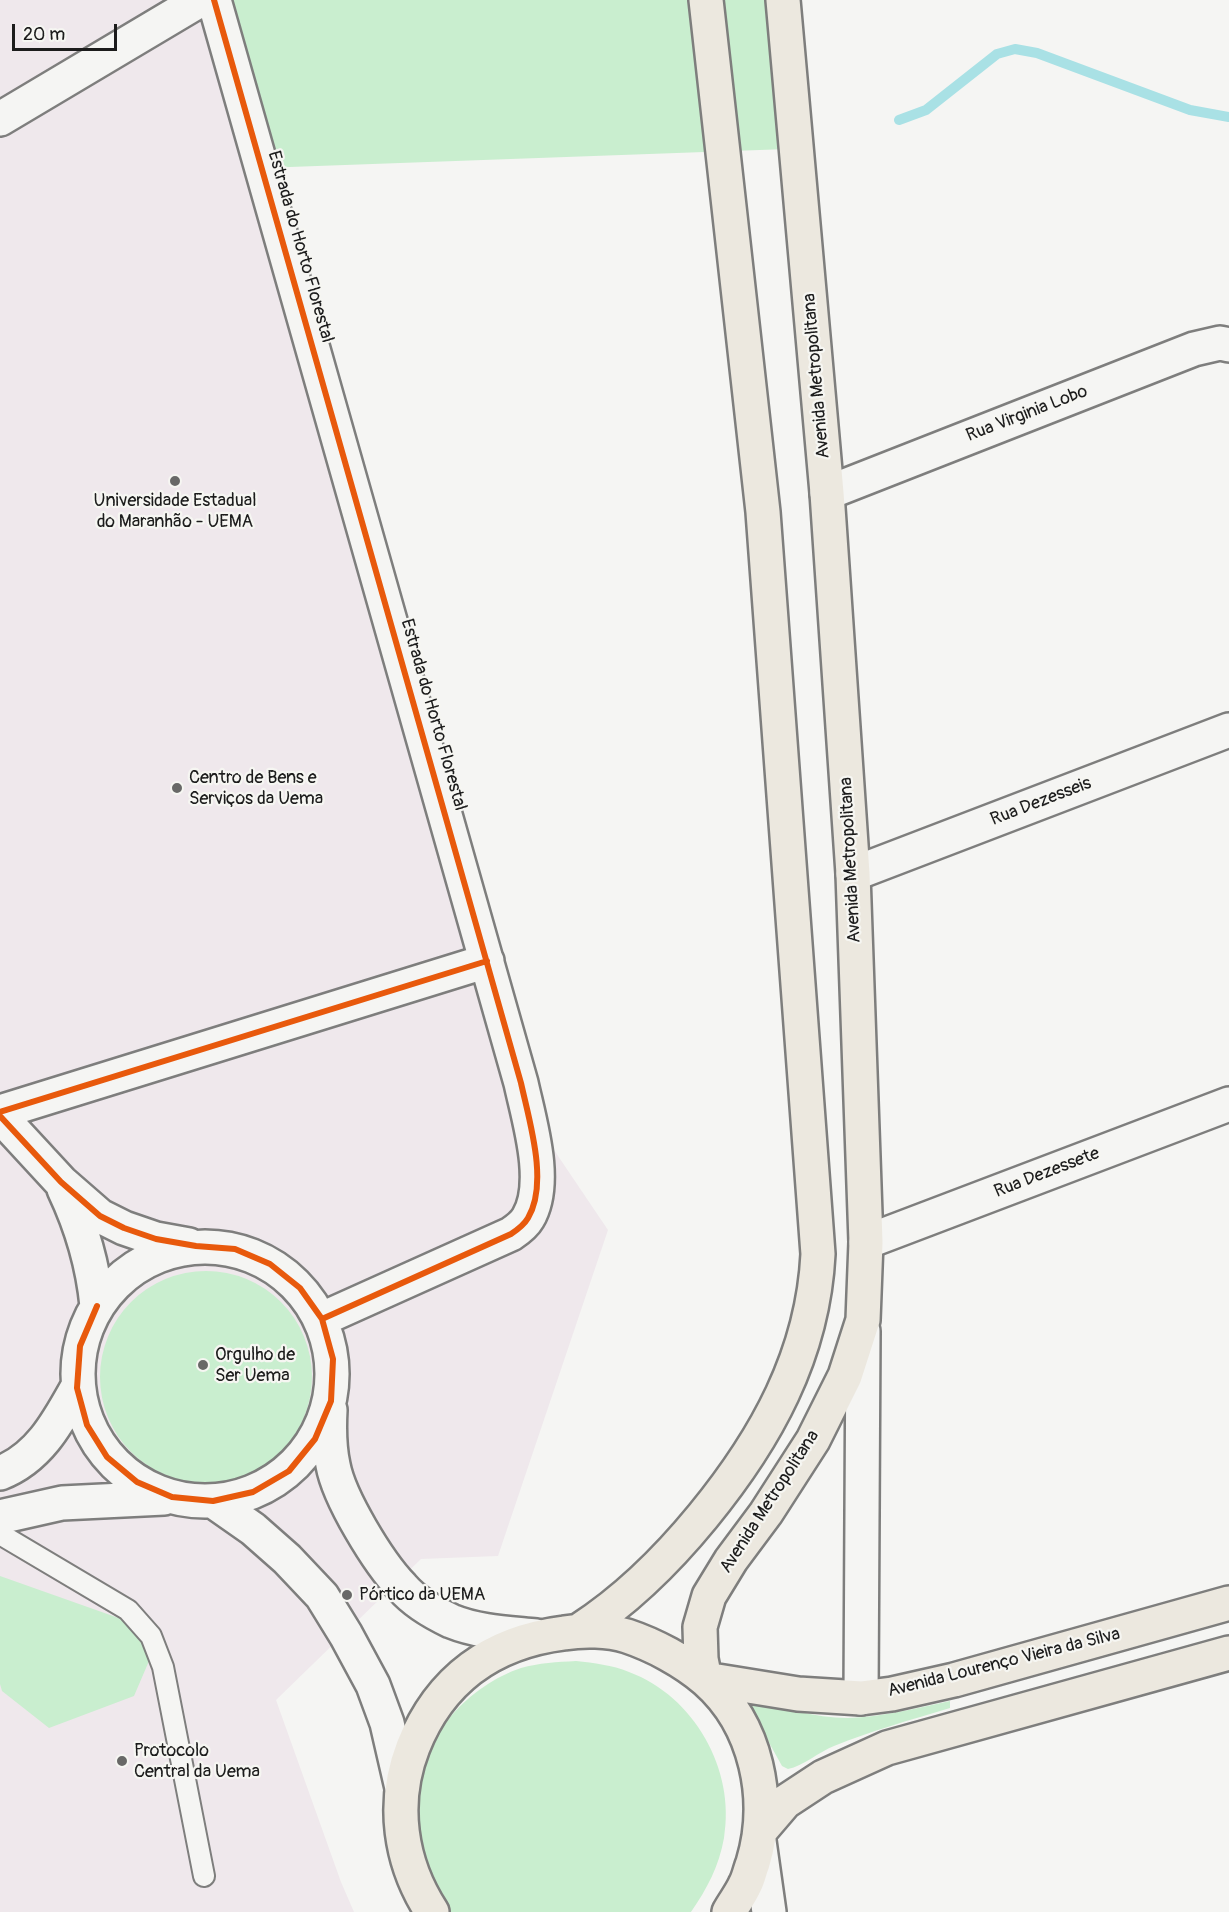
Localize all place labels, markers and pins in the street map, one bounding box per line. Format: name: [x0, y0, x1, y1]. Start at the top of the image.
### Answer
marker: Universidade Estadual do Maranhão - UEMA: [168, 474, 182, 488]
place label: Universidade Estadual do Maranhão - UEMA: [93, 490, 257, 532]
place label: Centro de Bens e Serviços da Uema: [189, 767, 323, 810]
marker: Centro de Bens e Serviços da Uema: [170, 781, 184, 795]
place label: Orgulho de Ser Uema: [215, 1344, 295, 1386]
marker: Orgulho de Ser Uema: [196, 1358, 210, 1372]
place label: Pórtico da UEMA: [359, 1584, 485, 1606]
marker: Pórtico da UEMA: [340, 1588, 354, 1602]
place label: Protocolo Central da Uema: [134, 1740, 260, 1782]
marker: Protocolo Central da Uema: [115, 1754, 129, 1768]

